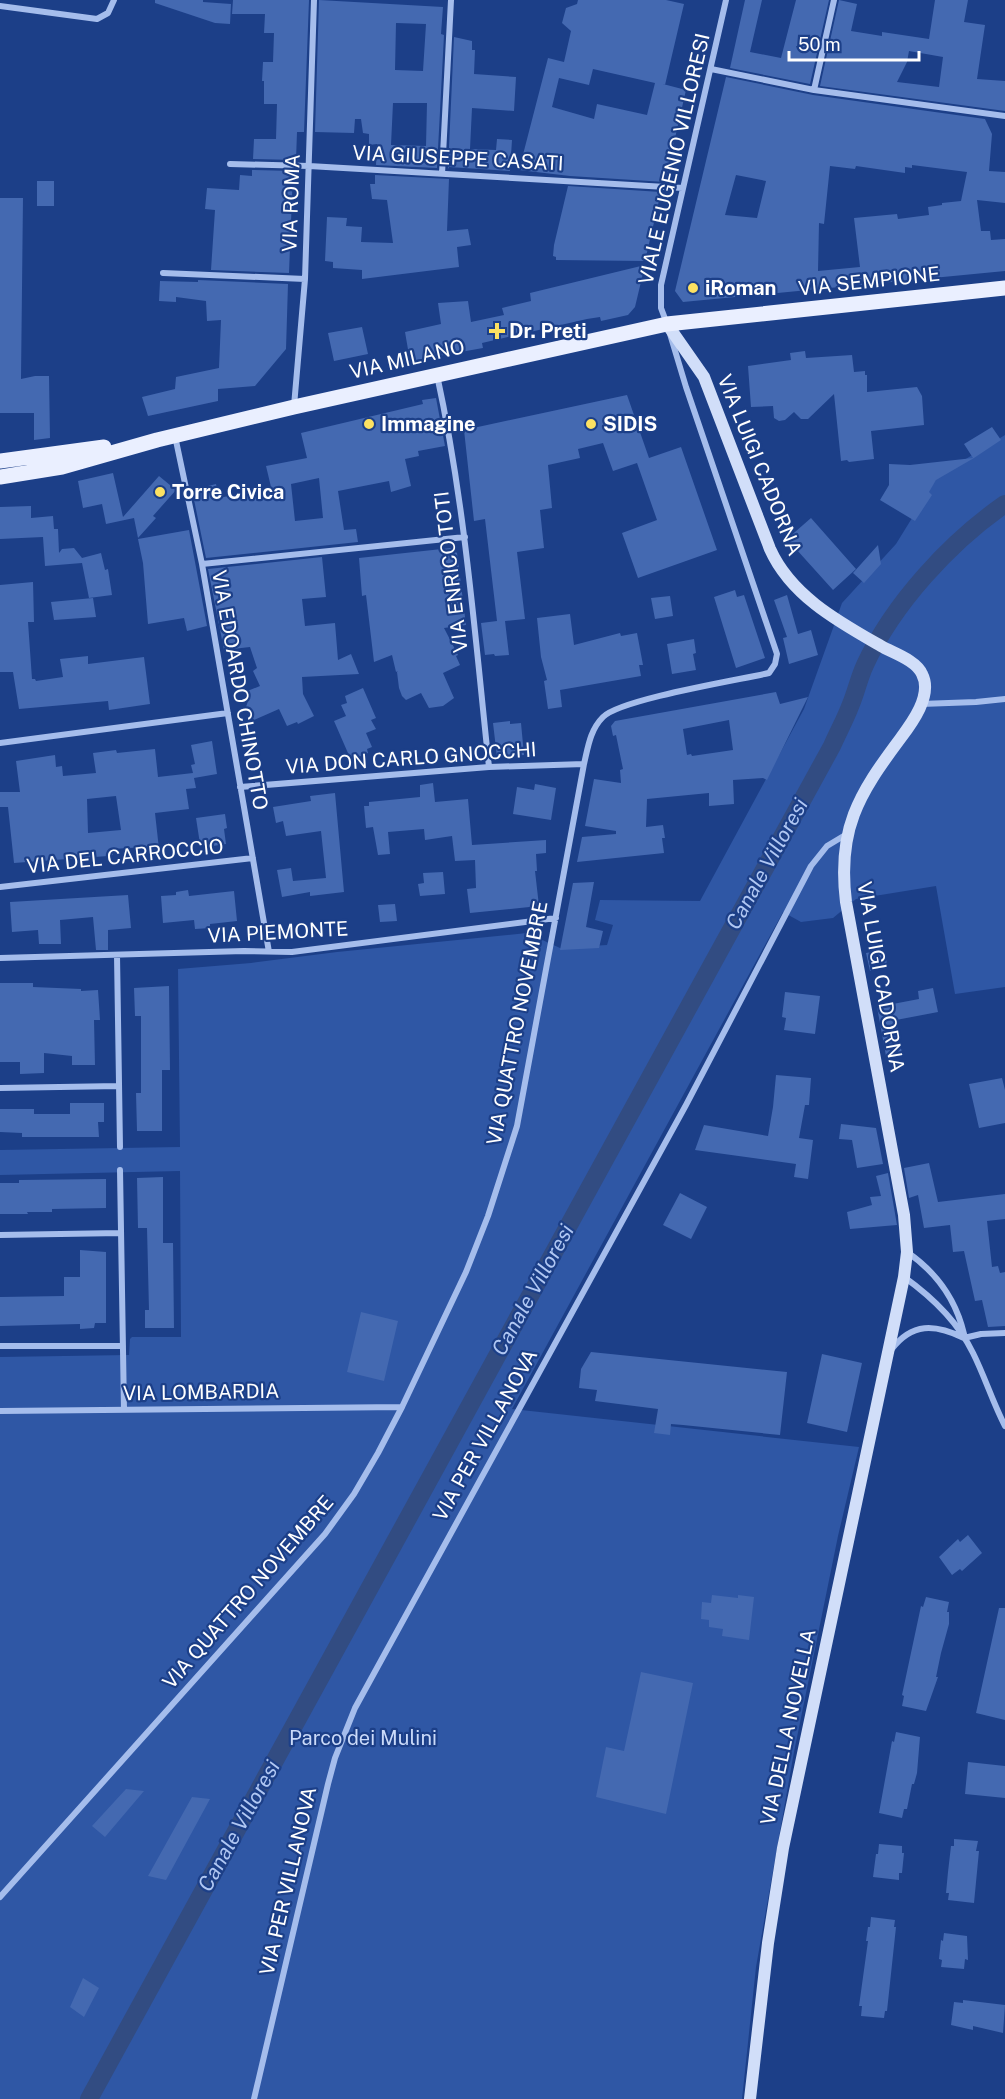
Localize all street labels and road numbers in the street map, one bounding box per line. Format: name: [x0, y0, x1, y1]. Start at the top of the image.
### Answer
street label: VIALE EUGENIO VILLORESI: [633, 31, 715, 287]
street label: VIA GIUSEPPE CASATI: [352, 140, 564, 176]
street label: VIA ROMA: [277, 154, 305, 252]
street label: VIA SEMPIONE: [797, 262, 941, 300]
street label: VIA MILANO: [347, 334, 467, 384]
street label: VIA LUIGI CADORNA: [713, 371, 807, 559]
street label: VIA ENRICO TOTI: [429, 490, 473, 654]
street label: VIA EDOARDO CHINOTTO: [207, 568, 273, 812]
street label: VIA DON CARLO GNOCCHI: [285, 737, 537, 779]
street label: VIA DEL CARROCCIO: [25, 834, 225, 878]
street label: VIA LUIGI CADORNA: [852, 880, 910, 1074]
street label: VIA QUATTRO NOVEMBRE: [482, 899, 552, 1147]
street label: VIA PIEMONTE: [207, 916, 349, 948]
street label: VIA PER VILLANOVA: [428, 1345, 542, 1525]
street label: VIA LOMBARDIA: [123, 1379, 279, 1405]
street label: VIA QUATTRO NOVEMBRE: [157, 1490, 339, 1694]
street label: VIA DELLA NOVELLA: [755, 1627, 821, 1827]
street label: VIA PER VILLANOVA: [255, 1784, 321, 1978]

